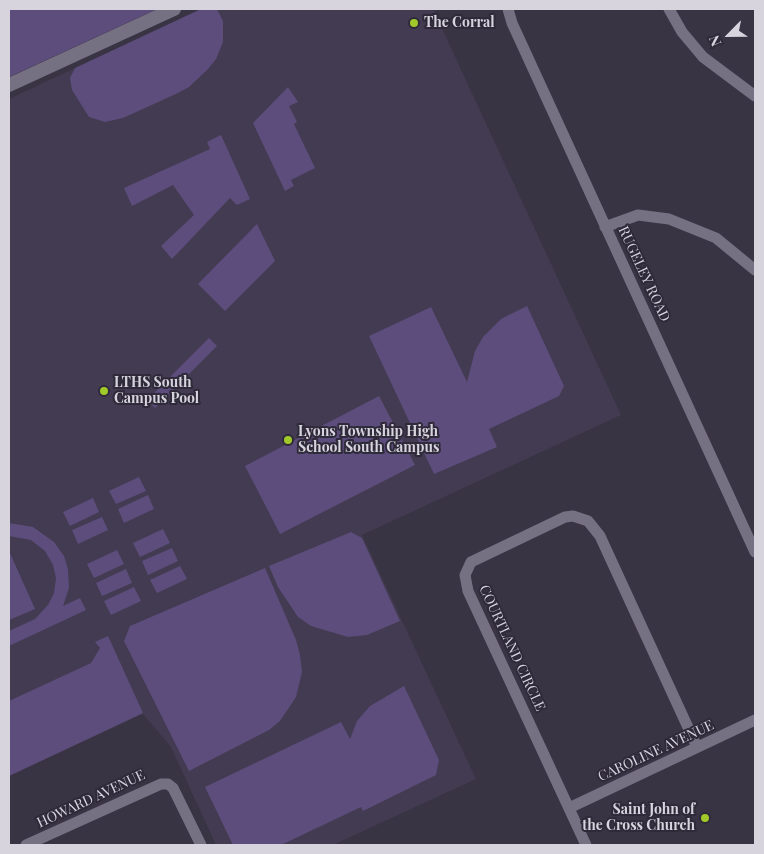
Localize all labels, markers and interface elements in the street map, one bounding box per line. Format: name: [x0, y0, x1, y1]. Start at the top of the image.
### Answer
north arrow: [704, 10, 754, 60]
place label: The Corral: [424, 15, 495, 31]
marker: The Corral: [408, 17, 420, 29]
text: N: [704, 33, 725, 49]
street label: RUGELEY ROAD: [615, 224, 673, 324]
place label: LTHS South Campus Pool: [114, 375, 199, 408]
marker: LTHS South Campus Pool: [98, 385, 110, 397]
place label: Lyons Township High School South Campus: [298, 424, 439, 457]
marker: Lyons Township High School South Campus: [282, 434, 294, 446]
street label: COURTLAND CIRCLE: [475, 582, 549, 714]
street label: CAROLINE AVENUE: [595, 717, 717, 785]
street label: HOWARD AVENUE: [34, 767, 148, 831]
place label: Saint John of the Cross Church: [582, 802, 695, 834]
marker: Saint John of the Cross Church: [699, 812, 711, 824]

